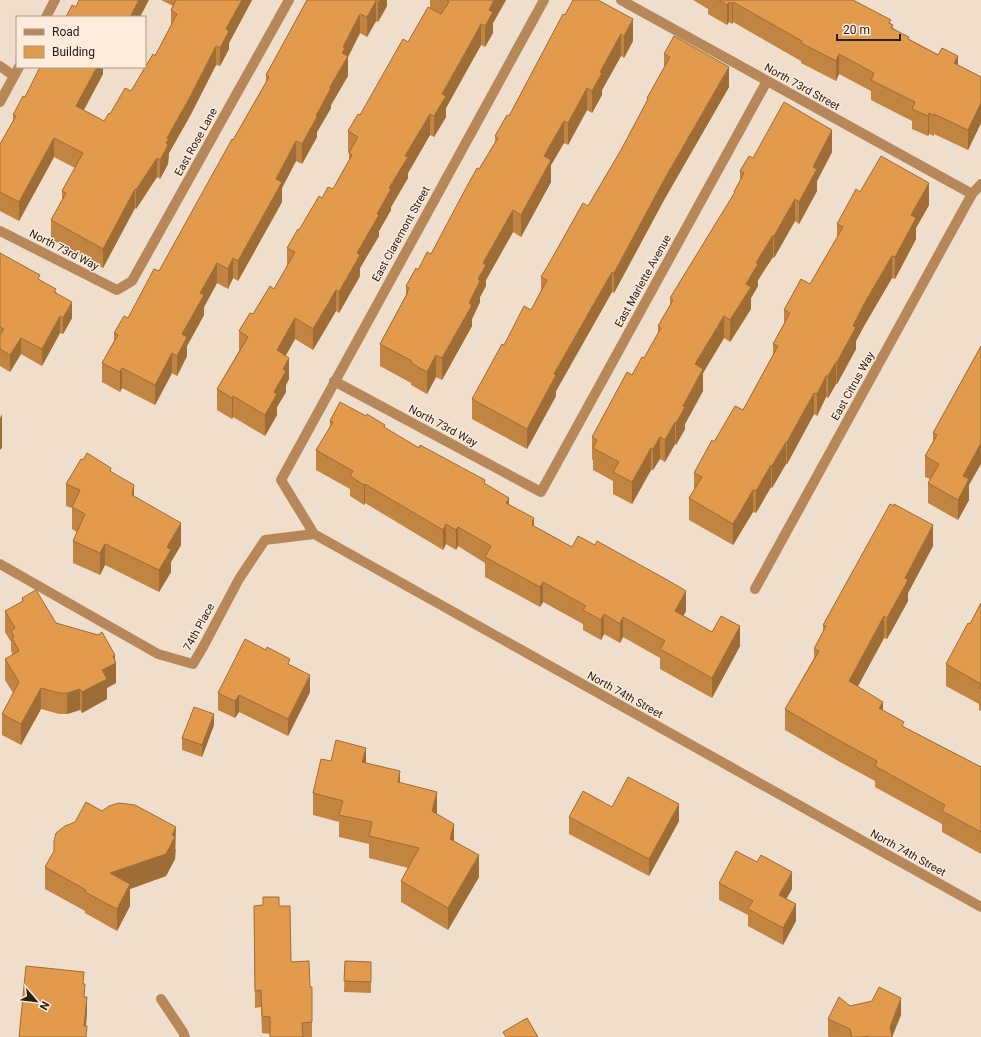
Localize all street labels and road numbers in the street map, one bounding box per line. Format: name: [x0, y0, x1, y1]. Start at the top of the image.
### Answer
street label: North 73rd Street: [762, 61, 842, 113]
street label: East Rose Lane: [172, 106, 220, 178]
street label: East Claremont Street: [369, 184, 433, 284]
street label: North 73rd Way: [27, 227, 102, 273]
street label: East Marlette Avenue: [612, 232, 674, 330]
street label: East Citrus Way: [829, 349, 878, 423]
street label: North 73rd Way: [406, 402, 480, 450]
street label: 74th Place: [181, 601, 217, 653]
street label: North 74th Street: [585, 669, 665, 721]
street label: North 74th Street: [868, 827, 948, 879]

